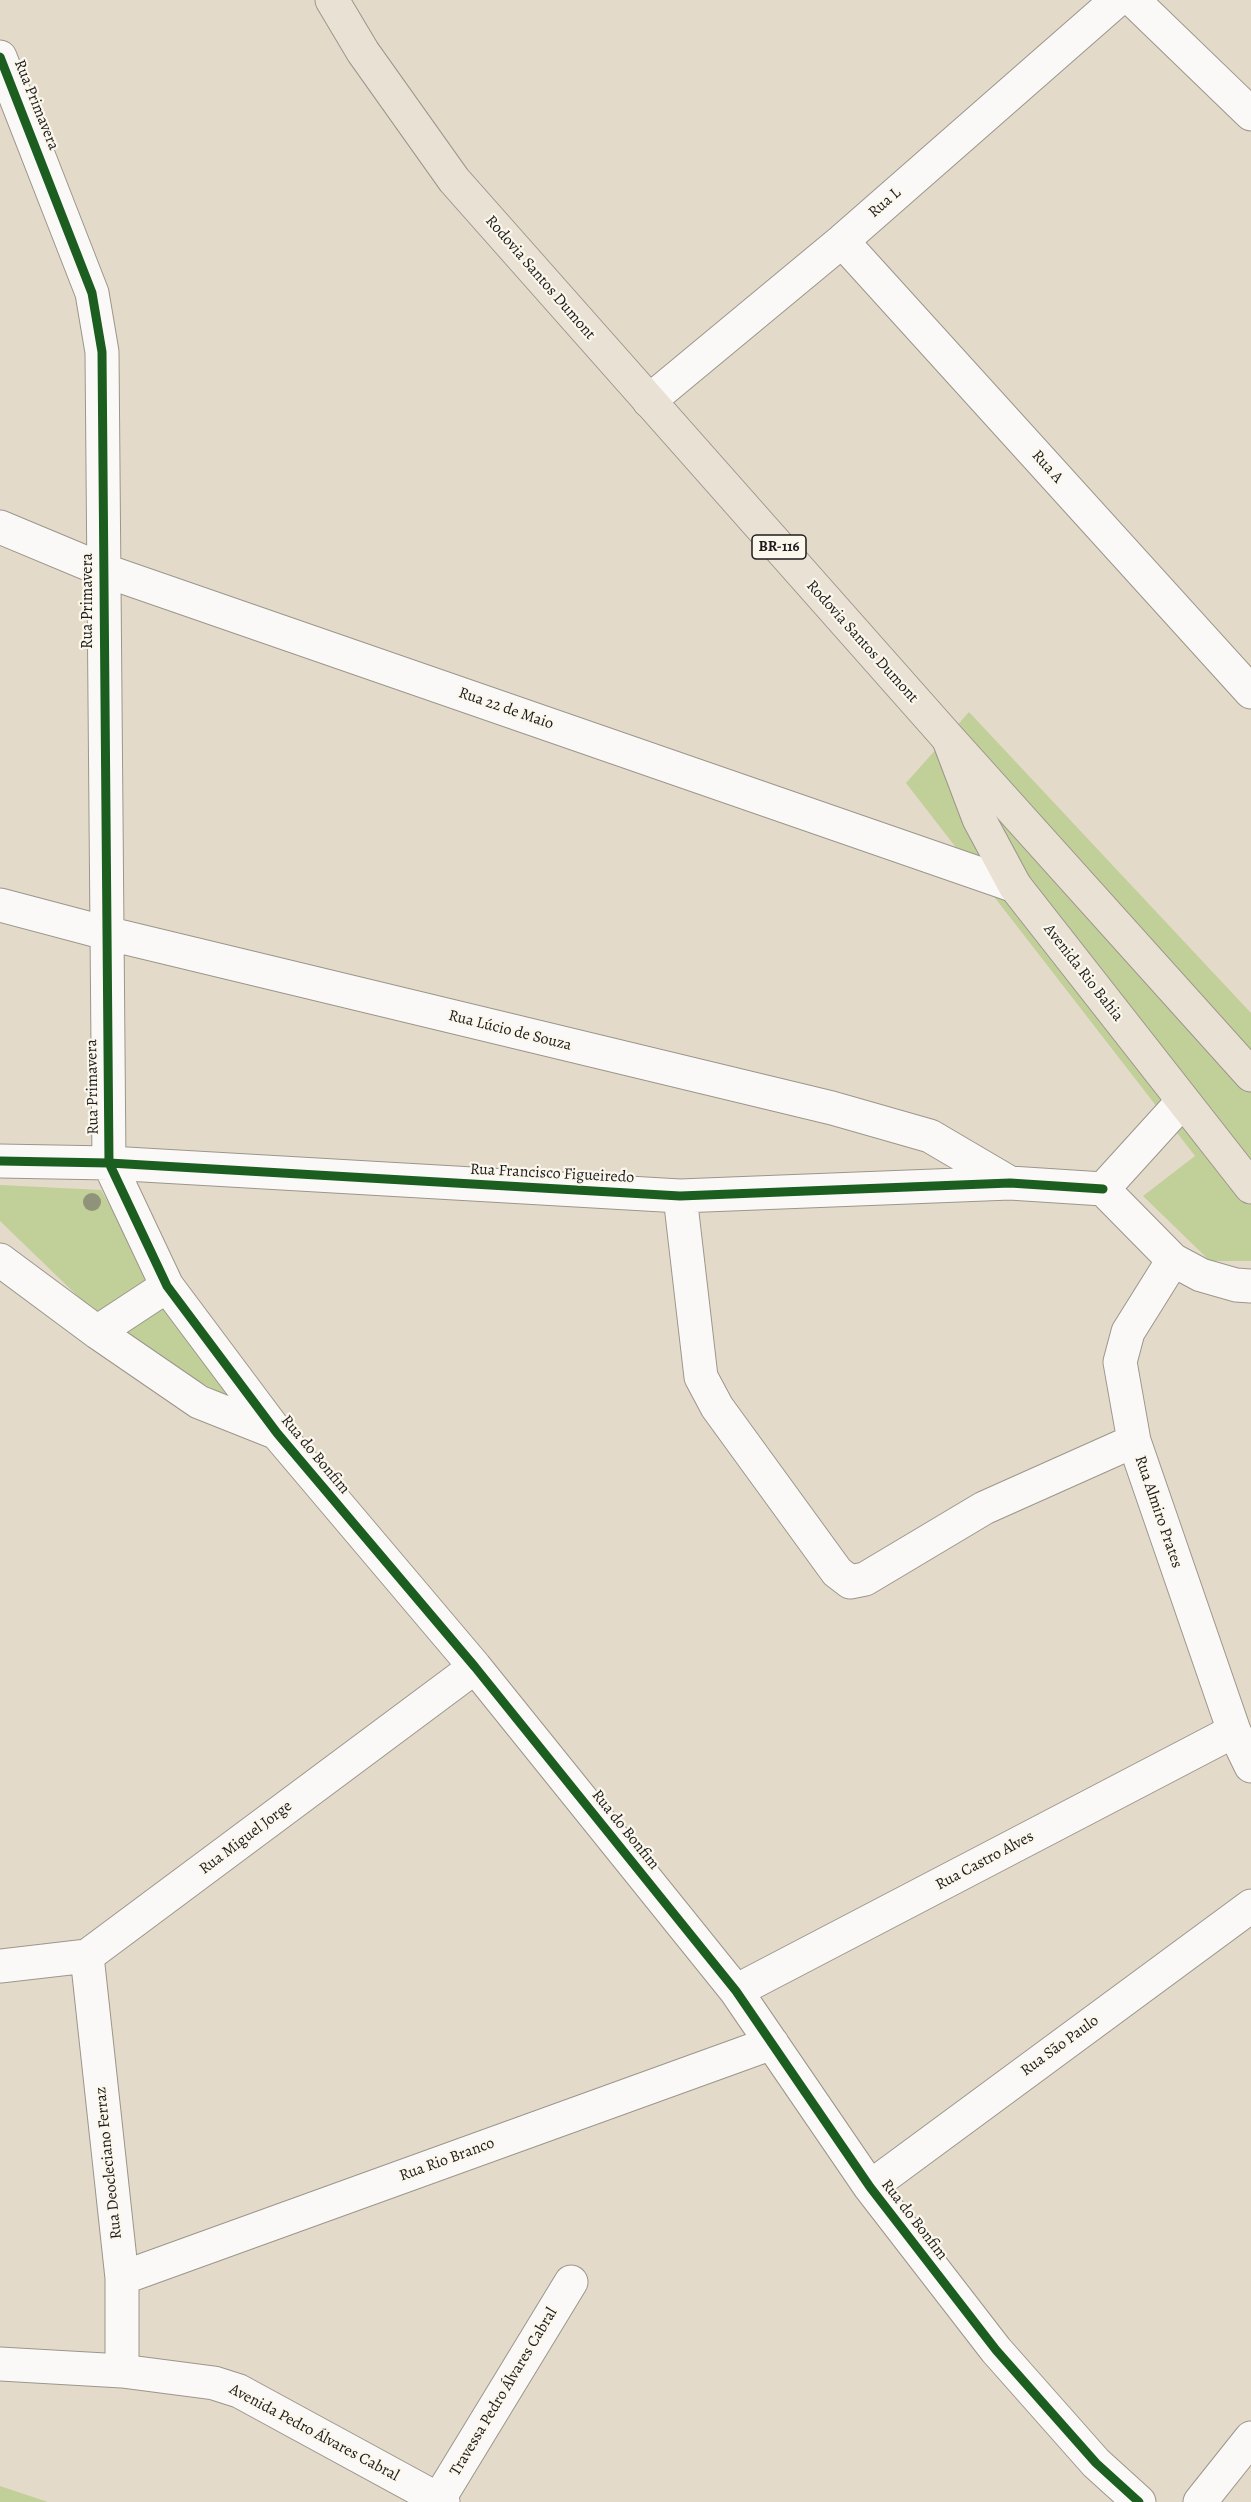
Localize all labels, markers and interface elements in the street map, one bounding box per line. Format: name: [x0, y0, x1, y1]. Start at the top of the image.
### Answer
street label: Rua Primavera: [9, 57, 63, 153]
street label: Rua L: [865, 184, 905, 222]
street label: Rodovia Santos Dumont: [481, 212, 599, 344]
street label: Rua A: [1027, 446, 1067, 488]
road number: BR-116: [752, 535, 806, 559]
street label: Rua Primavera: [78, 553, 98, 649]
street label: Rodovia Santos Dumont: [802, 577, 922, 707]
street label: Rua 22 de Maio: [456, 684, 556, 734]
street label: Avenida Rio Bahia: [1039, 920, 1127, 1026]
street label: Rua Lúcio de Souza: [446, 1006, 574, 1056]
street label: Rua Primavera: [83, 1039, 103, 1135]
street label: Rua Francisco Figueiredo: [469, 1160, 635, 1188]
street label: Rua do Bonfim: [276, 1412, 354, 1498]
street label: Rua Almiro Prates: [1130, 1453, 1186, 1571]
street label: Rua do Bonfim: [587, 1786, 663, 1874]
street label: Rua Miguel Jorge: [196, 1797, 296, 1879]
street label: Rua Castro Alves: [933, 1827, 1037, 1895]
street label: Rua São Paulo: [1017, 2011, 1103, 2081]
street label: Rua Deocleciano Ferraz: [91, 2086, 127, 2240]
street label: Rua Rio Branco: [397, 2134, 497, 2186]
street label: Rua do Bonfim: [877, 2176, 951, 2264]
street label: Travessa Pedro Álvares Cabral: [446, 2304, 562, 2480]
street label: Avenida Pedro Álvares Cabral: [226, 2380, 402, 2486]

